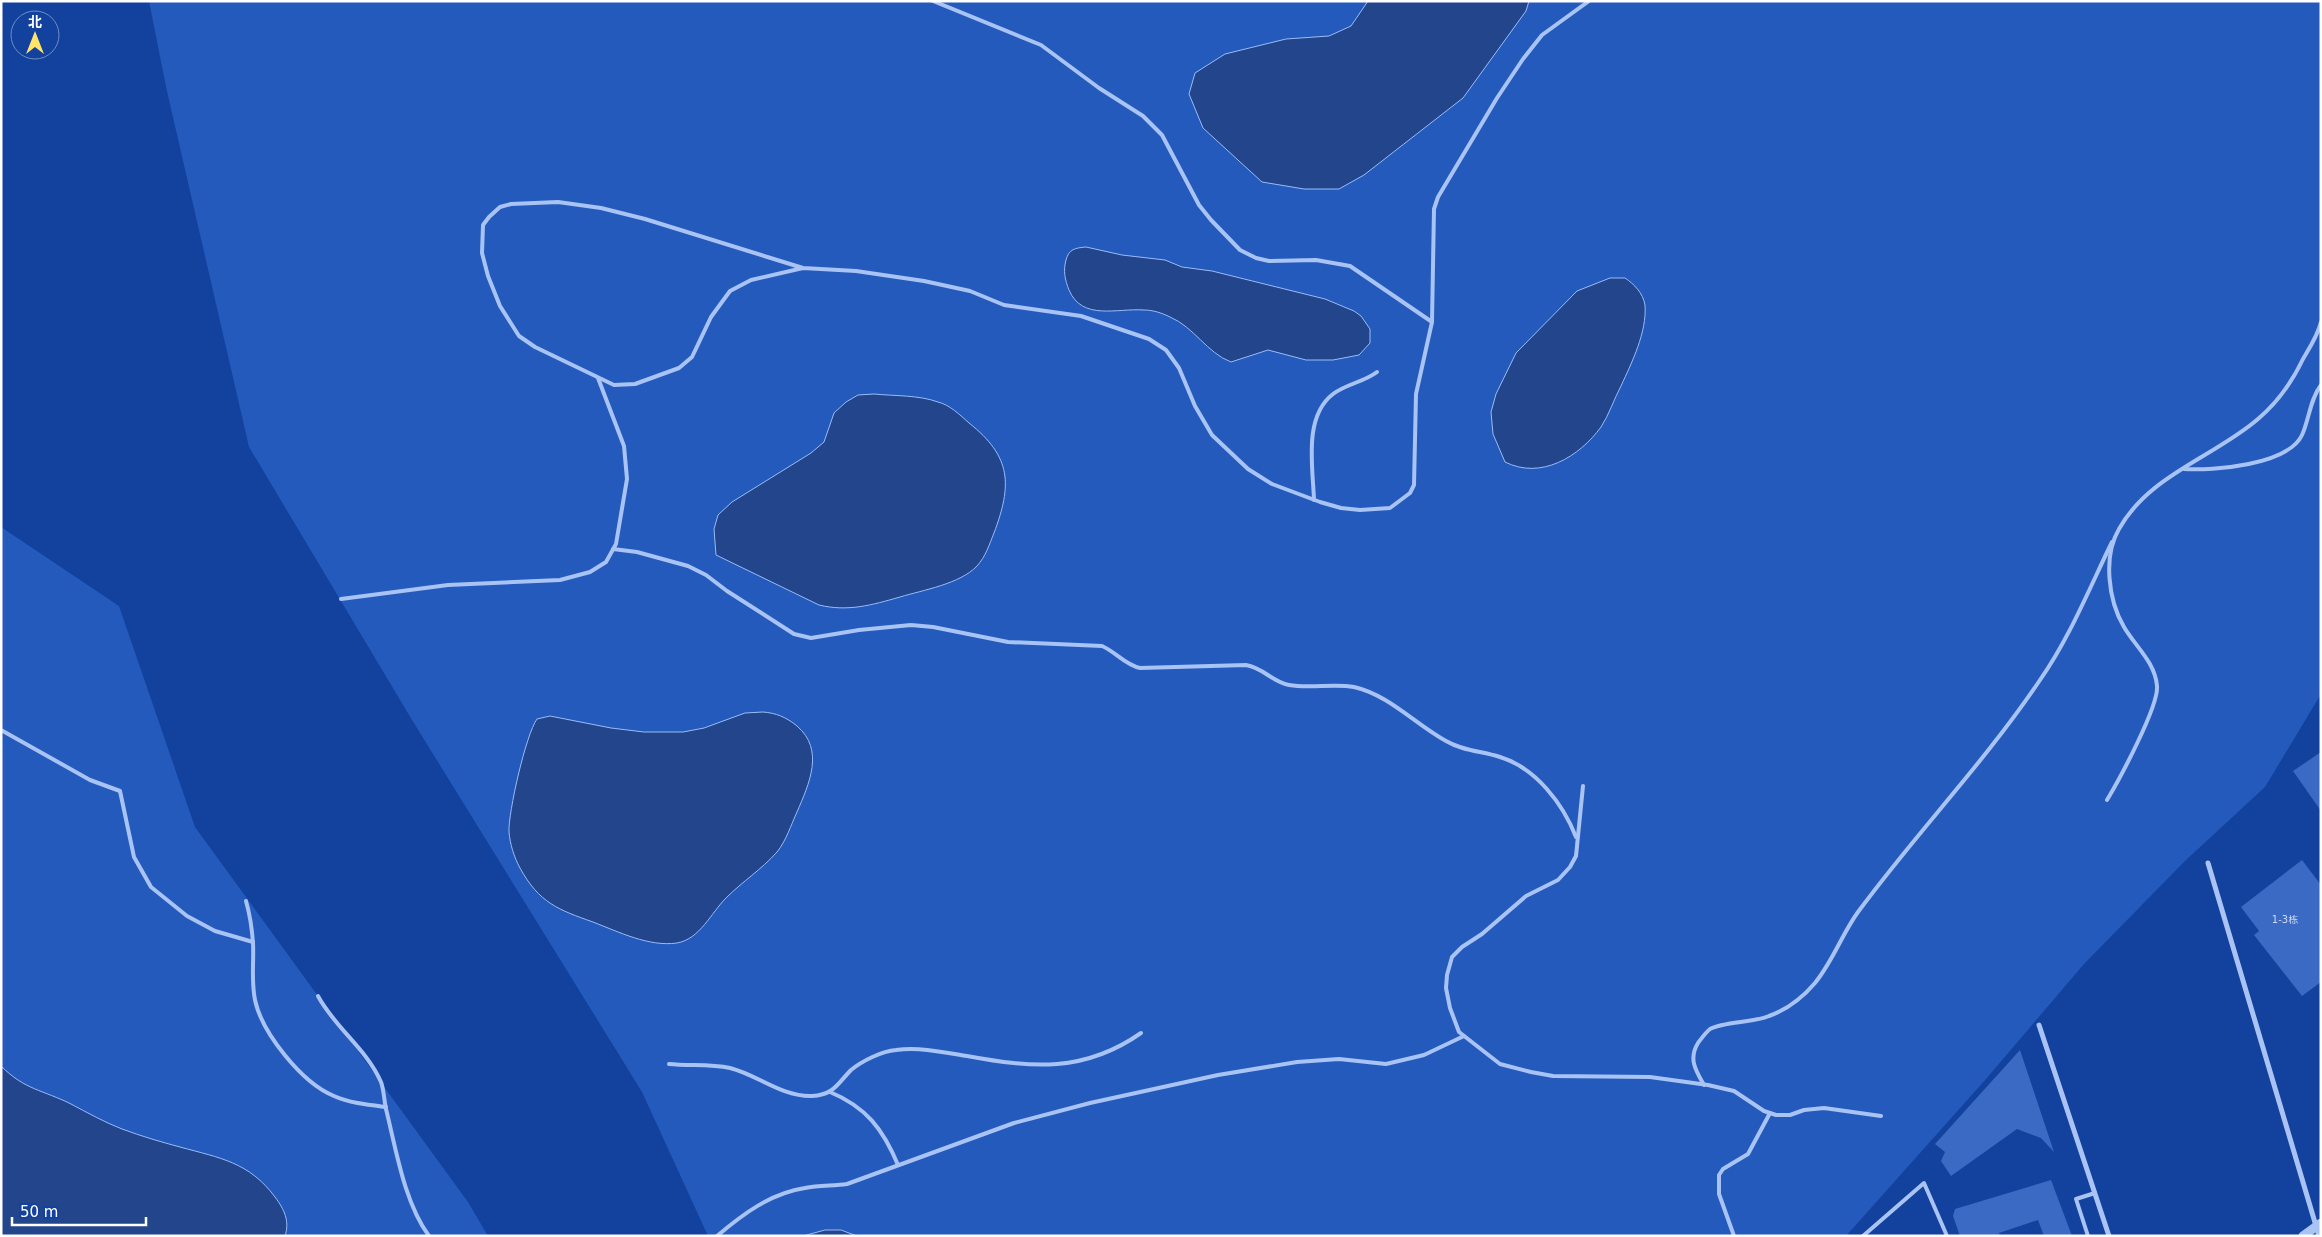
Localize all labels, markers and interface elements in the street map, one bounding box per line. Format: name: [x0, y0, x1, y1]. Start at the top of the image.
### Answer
north arrow: [10, 10, 60, 60]
text: 北: [28, 14, 42, 30]
house number: 1-3栋: [2272, 914, 2298, 925]
scale bar: [12, 1194, 146, 1226]
text: 50 m: [20, 1203, 58, 1221]

